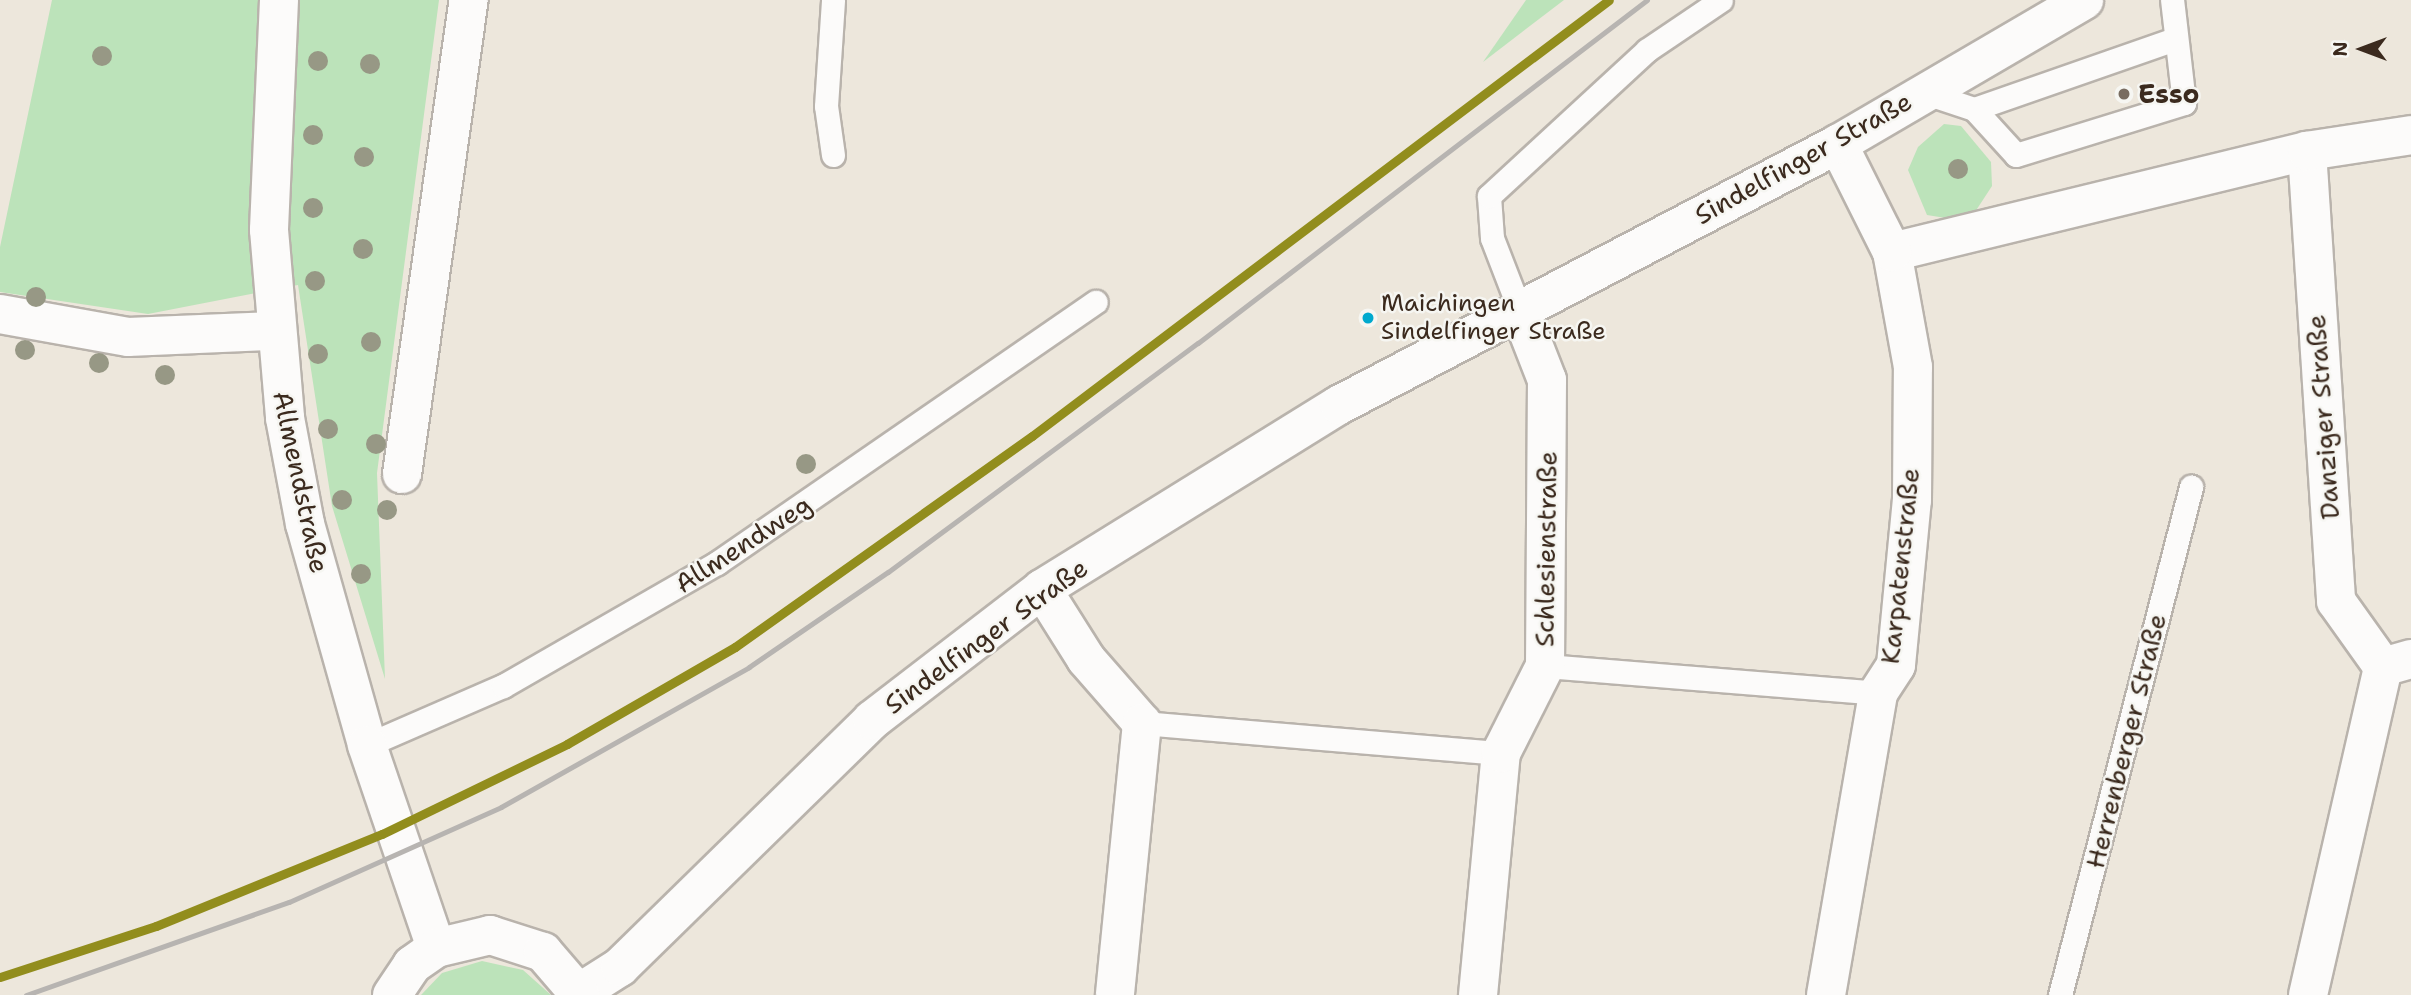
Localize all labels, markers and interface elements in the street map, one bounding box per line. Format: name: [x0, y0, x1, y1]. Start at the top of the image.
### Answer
north arrow: [2327, 14, 2397, 84]
text: N: [2328, 41, 2353, 57]
place label: Esso: [2138, 78, 2199, 110]
street label: Sindelfinger Straße: [1689, 85, 1917, 231]
marker: Esso: [2116, 86, 2132, 102]
place label: Maichingen Sindelfinger Straße: [1381, 290, 1606, 346]
marker: Maichingen Sindelfinger Straße: [1361, 311, 1375, 325]
street label: Danziger Straße: [2300, 314, 2346, 520]
street label: Allmendstraße: [266, 388, 336, 576]
street label: Schlesienstraße: [1529, 451, 1563, 647]
street label: Karpatenstraße: [1874, 466, 1926, 666]
street label: Allmendweg: [669, 488, 817, 600]
street label: Sindelfinger Straße: [878, 552, 1094, 720]
street label: Herrenberger Straße: [2079, 610, 2173, 872]

